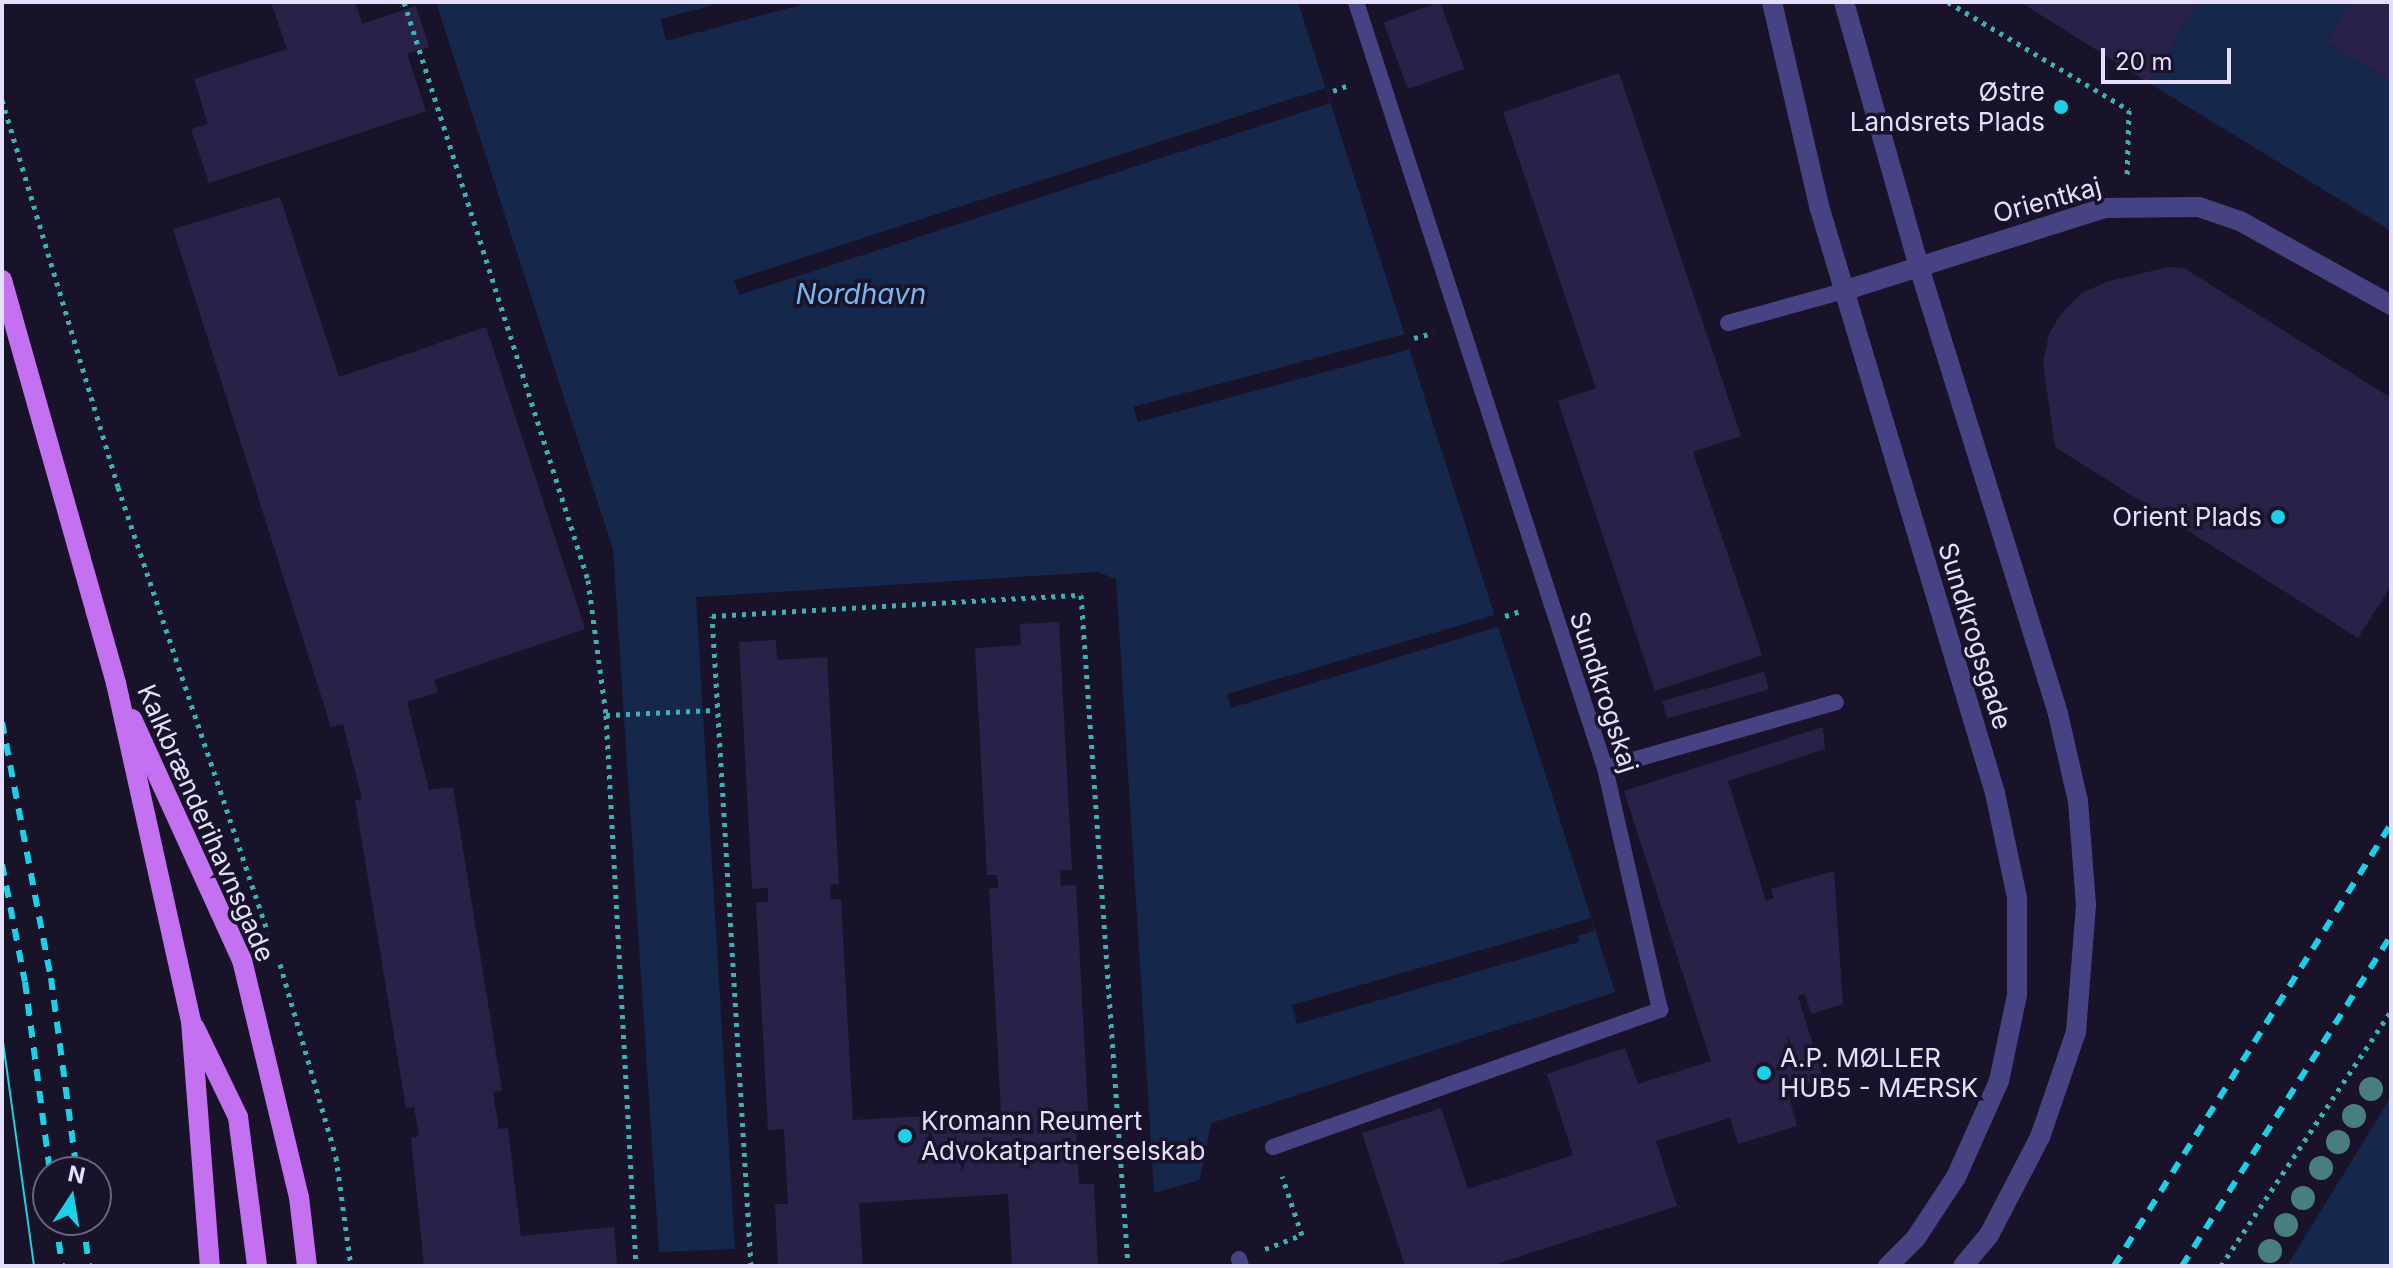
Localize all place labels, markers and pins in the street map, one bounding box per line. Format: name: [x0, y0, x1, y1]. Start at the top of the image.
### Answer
place label: Østre Landsrets Plads: [1850, 76, 2045, 138]
marker: Østre Landsrets Plads: [2052, 98, 2070, 116]
place label: Orient Plads: [2112, 501, 2262, 533]
marker: Orient Plads: [2269, 508, 2287, 526]
place label: A.P. MØLLER HUB5 - MÆRSK: [1780, 1042, 1978, 1104]
marker: A.P. MØLLER HUB5 - MÆRSK: [1755, 1064, 1773, 1082]
place label: Kromann Reumert Advokatpartnerselskab: [921, 1105, 1206, 1166]
marker: Kromann Reumert Advokatpartnerselskab: [896, 1127, 914, 1145]

